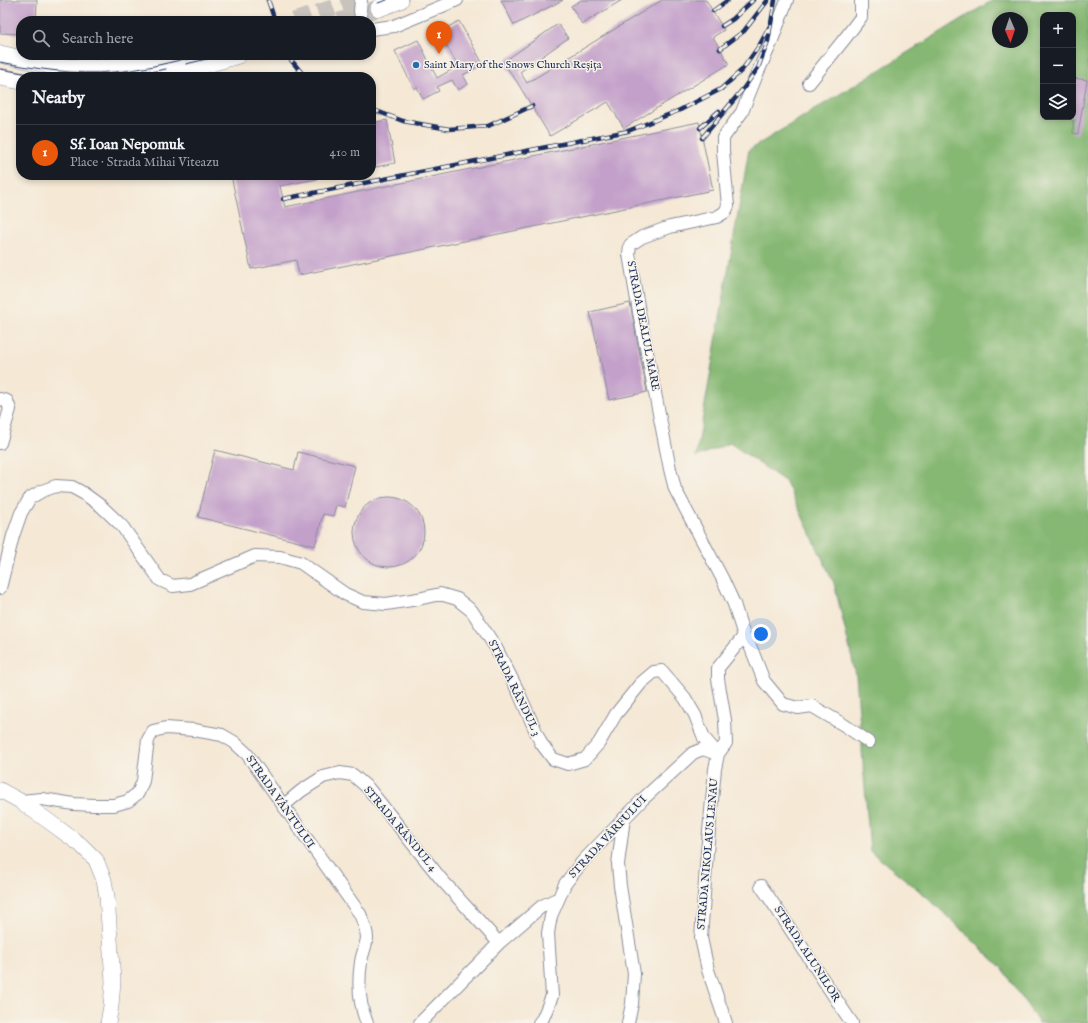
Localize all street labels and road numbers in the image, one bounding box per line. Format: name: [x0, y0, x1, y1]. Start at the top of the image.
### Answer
street label: STRADA DEALUL MARE: [623, 260, 663, 393]
street label: STRADA RÂNDUL 3: [485, 638, 543, 738]
street label: STRADA VÂNTULUI: [243, 753, 318, 851]
street label: STRADA NIKOLAUS LENAU: [694, 777, 722, 930]
street label: STRADA RÂNDUL 4: [360, 784, 440, 875]
street label: STRADA VÂRFULUI: [566, 792, 650, 881]
street label: STRADA ALUNILOR: [771, 903, 844, 1005]

